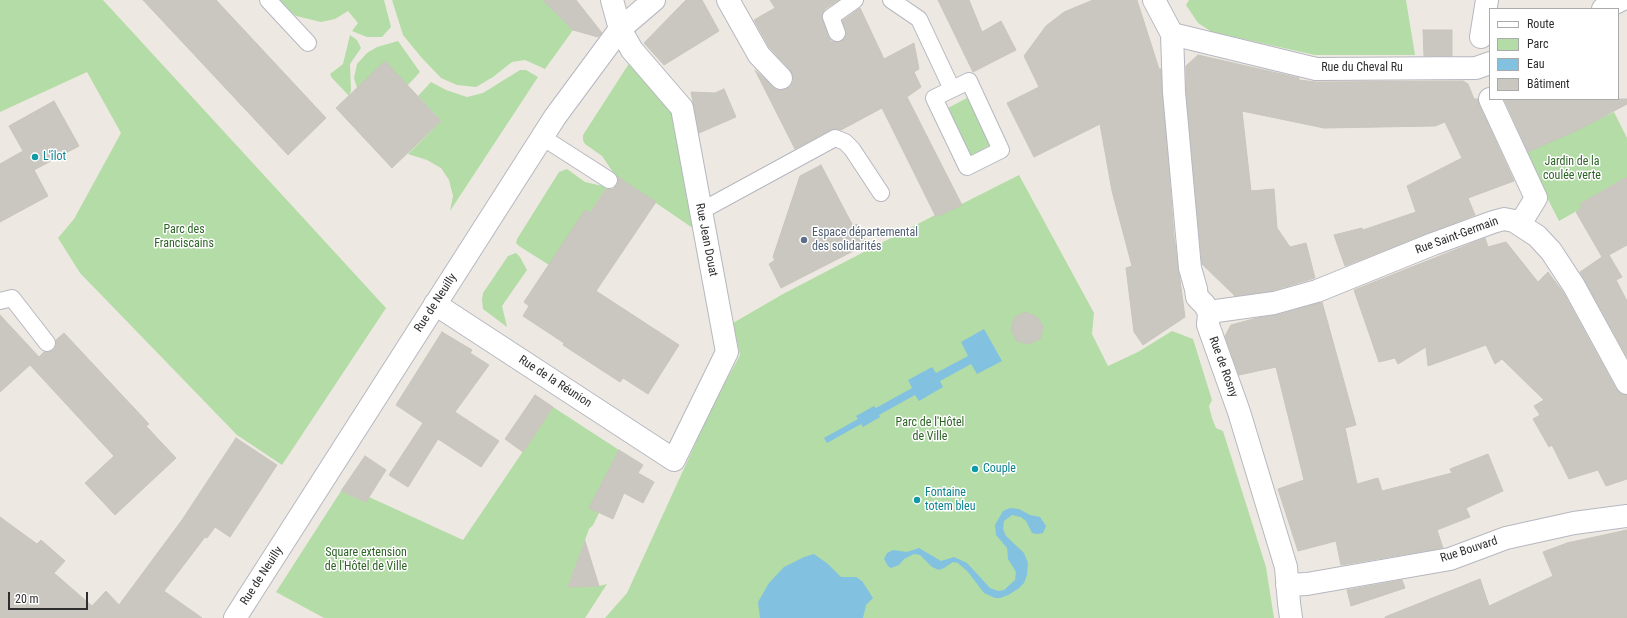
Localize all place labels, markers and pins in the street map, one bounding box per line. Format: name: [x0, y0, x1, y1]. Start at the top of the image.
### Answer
place label: L'îlot: [43, 150, 66, 164]
marker: L'îlot: [30, 152, 40, 162]
place label: Espace départemental des solidarités: [812, 226, 918, 254]
marker: Espace départemental des solidarités: [799, 235, 809, 245]
place label: Couple: [983, 462, 1016, 476]
marker: Couple: [970, 464, 980, 474]
place label: Fontaine totem bleu: [925, 486, 976, 514]
marker: Fontaine totem bleu: [912, 495, 922, 505]

